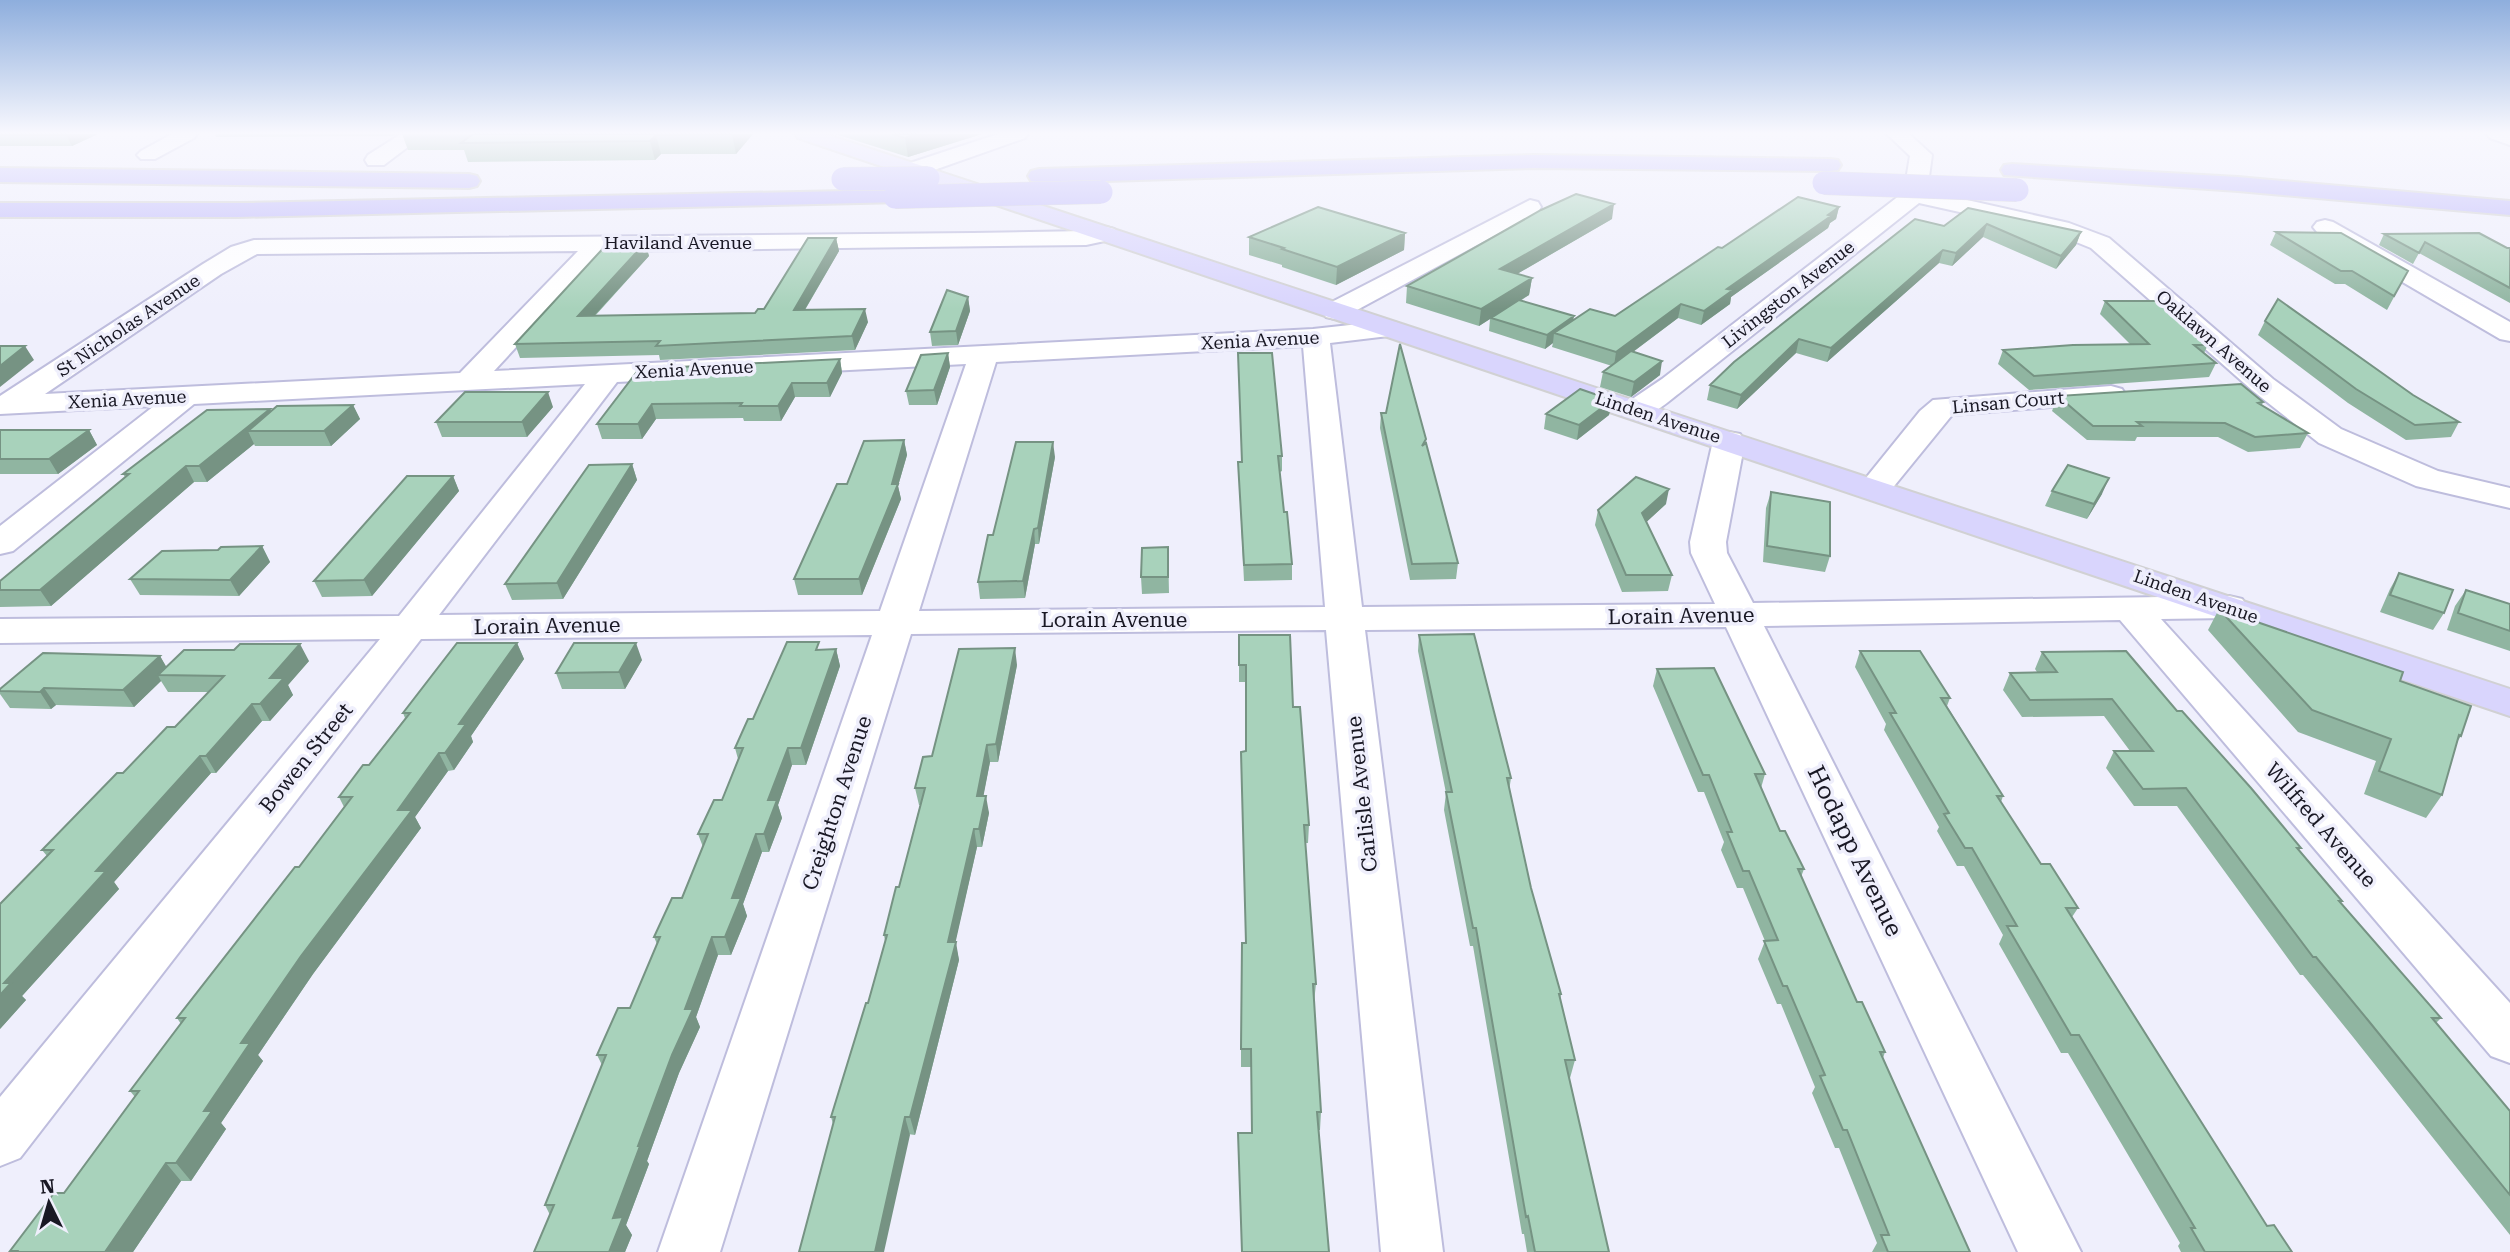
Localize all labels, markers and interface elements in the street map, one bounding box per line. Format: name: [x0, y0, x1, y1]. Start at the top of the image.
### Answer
street label: Haviland Avenue: [604, 232, 752, 253]
street label: Livingston Avenue: [1718, 236, 1858, 352]
street label: St Nicholas Avenue: [52, 269, 204, 381]
street label: Oaklawn Avenue: [2152, 285, 2276, 397]
street label: Xenia Avenue: [1200, 326, 1320, 354]
street label: Xenia Avenue: [634, 355, 754, 383]
street label: Xenia Avenue: [67, 385, 187, 413]
street label: Linden Avenue: [1593, 387, 1723, 447]
street label: Linsan Court: [1951, 387, 2065, 417]
street label: Linden Avenue: [2131, 565, 2261, 627]
street label: Lorain Avenue: [1607, 603, 1755, 629]
street label: Lorain Avenue: [1041, 608, 1187, 632]
street label: Lorain Avenue: [473, 613, 621, 639]
street label: Bowen Street: [254, 698, 358, 818]
street label: Creighton Avenue: [797, 713, 877, 893]
street label: Carlisle Avenue: [1342, 715, 1382, 873]
street label: Wilfred Avenue: [2261, 758, 2381, 892]
street label: Hodapp Avenue: [1802, 761, 1908, 941]
north arrow: [14, 1168, 84, 1238]
text: N: [39, 1174, 56, 1199]

